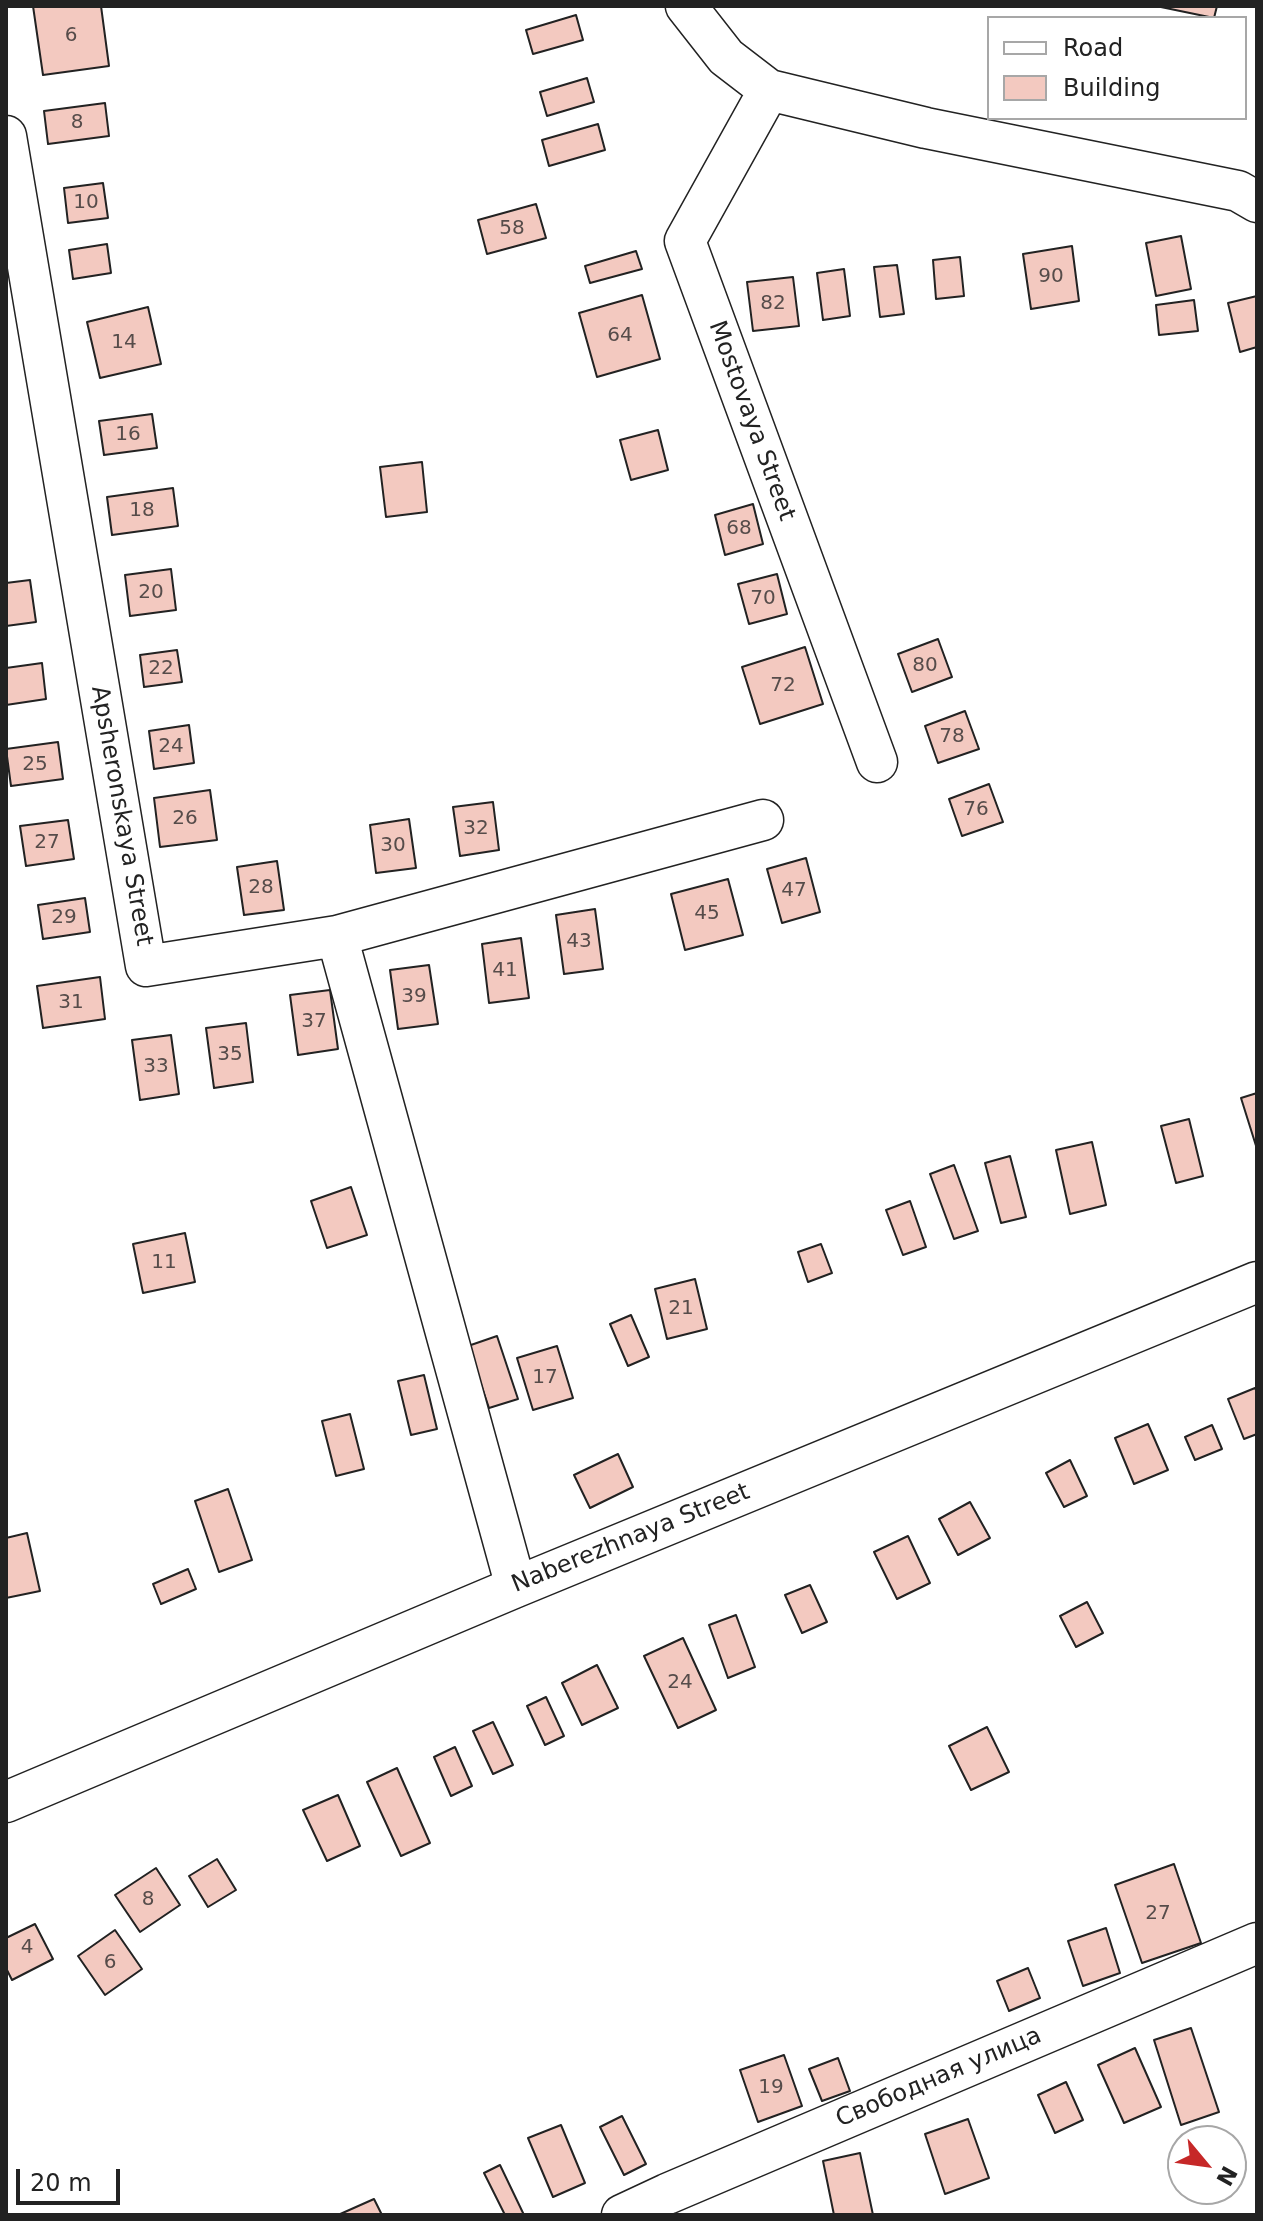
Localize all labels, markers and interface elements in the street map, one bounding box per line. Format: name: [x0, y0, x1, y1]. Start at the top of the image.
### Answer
legend: [987, 16, 1247, 120]
house number: 6: [65, 24, 77, 48]
text: Road: [1063, 34, 1123, 62]
text: Building: [1063, 74, 1160, 102]
house number: 8: [71, 111, 83, 135]
house number: 10: [73, 191, 99, 215]
house number: 58: [499, 217, 525, 241]
house number: 90: [1038, 265, 1064, 289]
house number: 82: [760, 292, 786, 316]
street label: Mostovaya Street: [701, 317, 801, 525]
house number: 64: [607, 324, 633, 348]
house number: 14: [111, 331, 137, 355]
house number: 16: [115, 423, 141, 447]
house number: 18: [129, 499, 155, 523]
house number: 68: [726, 517, 752, 541]
house number: 20: [138, 581, 164, 605]
house number: 70: [750, 587, 776, 611]
house number: 80: [912, 654, 938, 678]
house number: 22: [148, 657, 174, 681]
house number: 72: [770, 674, 796, 698]
street label: Apsheronskaya Street: [84, 684, 158, 948]
house number: 78: [939, 725, 965, 749]
house number: 24: [158, 735, 184, 759]
house number: 25: [22, 753, 48, 777]
house number: 76: [963, 798, 989, 822]
house number: 26: [172, 807, 198, 831]
house number: 32: [463, 817, 489, 841]
house number: 27: [34, 831, 60, 855]
house number: 30: [380, 834, 406, 858]
house number: 28: [248, 876, 274, 900]
house number: 47: [781, 879, 807, 903]
house number: 45: [694, 902, 720, 926]
house number: 29: [51, 906, 77, 930]
house number: 43: [566, 930, 592, 954]
house number: 41: [492, 959, 518, 983]
house number: 39: [401, 985, 427, 1009]
house number: 31: [58, 991, 84, 1015]
house number: 37: [301, 1010, 327, 1034]
house number: 35: [217, 1043, 243, 1067]
house number: 33: [143, 1055, 169, 1079]
house number: 11: [151, 1251, 177, 1275]
house number: 21: [668, 1297, 694, 1321]
house number: 17: [532, 1366, 558, 1390]
street label: Naberezhnaya Street: [508, 1478, 754, 1600]
house number: 24: [667, 1671, 693, 1695]
house number: 8: [142, 1888, 154, 1912]
house number: 27: [1145, 1902, 1171, 1926]
house number: 4: [21, 1936, 33, 1960]
house number: 6: [104, 1951, 116, 1975]
street label: Свободная улица: [832, 2022, 1046, 2134]
house number: 19: [758, 2076, 784, 2100]
north arrow: [1167, 2125, 1247, 2205]
scale bar: [20, 2153, 124, 2203]
text: N: [1211, 2162, 1242, 2190]
text: 20 m: [30, 2169, 92, 2197]

